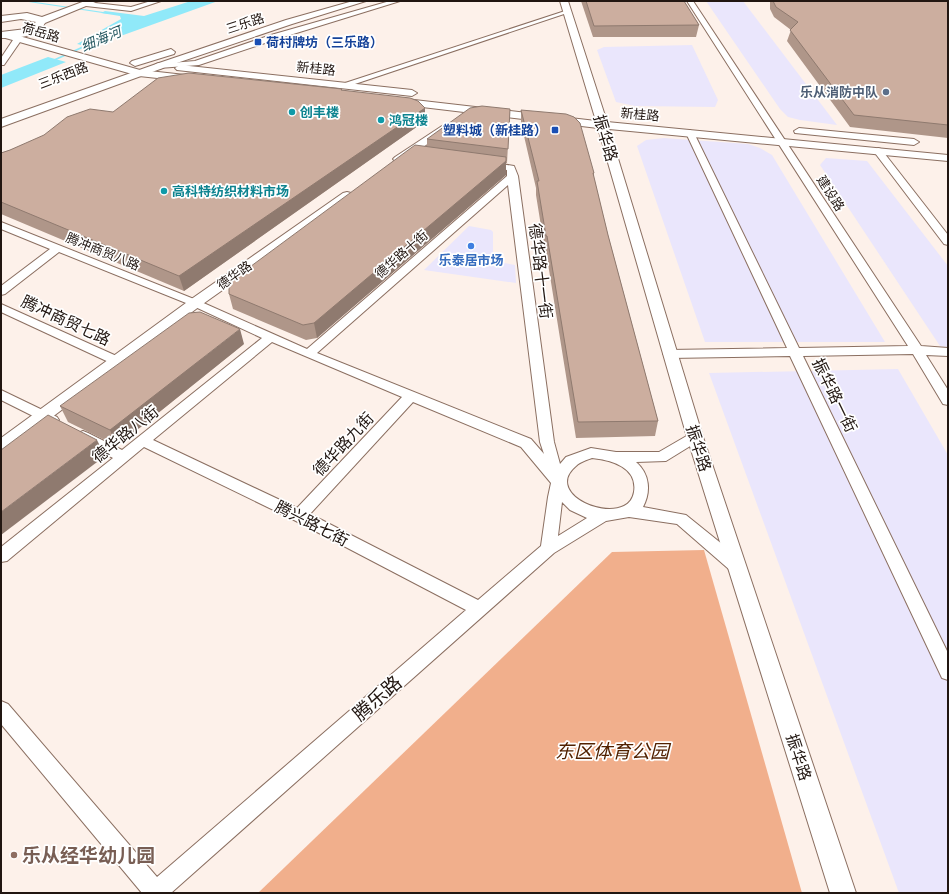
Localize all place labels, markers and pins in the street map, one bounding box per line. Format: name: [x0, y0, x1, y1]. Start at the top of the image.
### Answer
place label: 荷村牌坊（三乐路）: [266, 33, 383, 53]
marker: 荷村牌坊（三乐路）: [253, 37, 263, 47]
place label: 乐从消防中队: [800, 83, 878, 103]
marker: 乐从消防中队: [881, 87, 891, 97]
place label: 创丰楼: [300, 103, 339, 123]
marker: 创丰楼: [287, 107, 297, 117]
place label: 鸿冠楼: [389, 111, 428, 131]
marker: 鸿冠楼: [376, 115, 386, 125]
place label: 塑料城（新桂路）: [443, 121, 547, 141]
marker: 塑料城（新桂路）: [550, 125, 560, 135]
place label: 高科特纺织材料市场: [172, 182, 289, 202]
marker: 高科特纺织材料市场: [159, 186, 169, 196]
marker: 乐泰居市场: [466, 241, 476, 251]
place label: 乐泰居市场: [438, 251, 504, 271]
place label: 乐从经华幼儿园: [22, 842, 155, 871]
marker: 乐从经华幼儿园: [9, 850, 19, 860]

